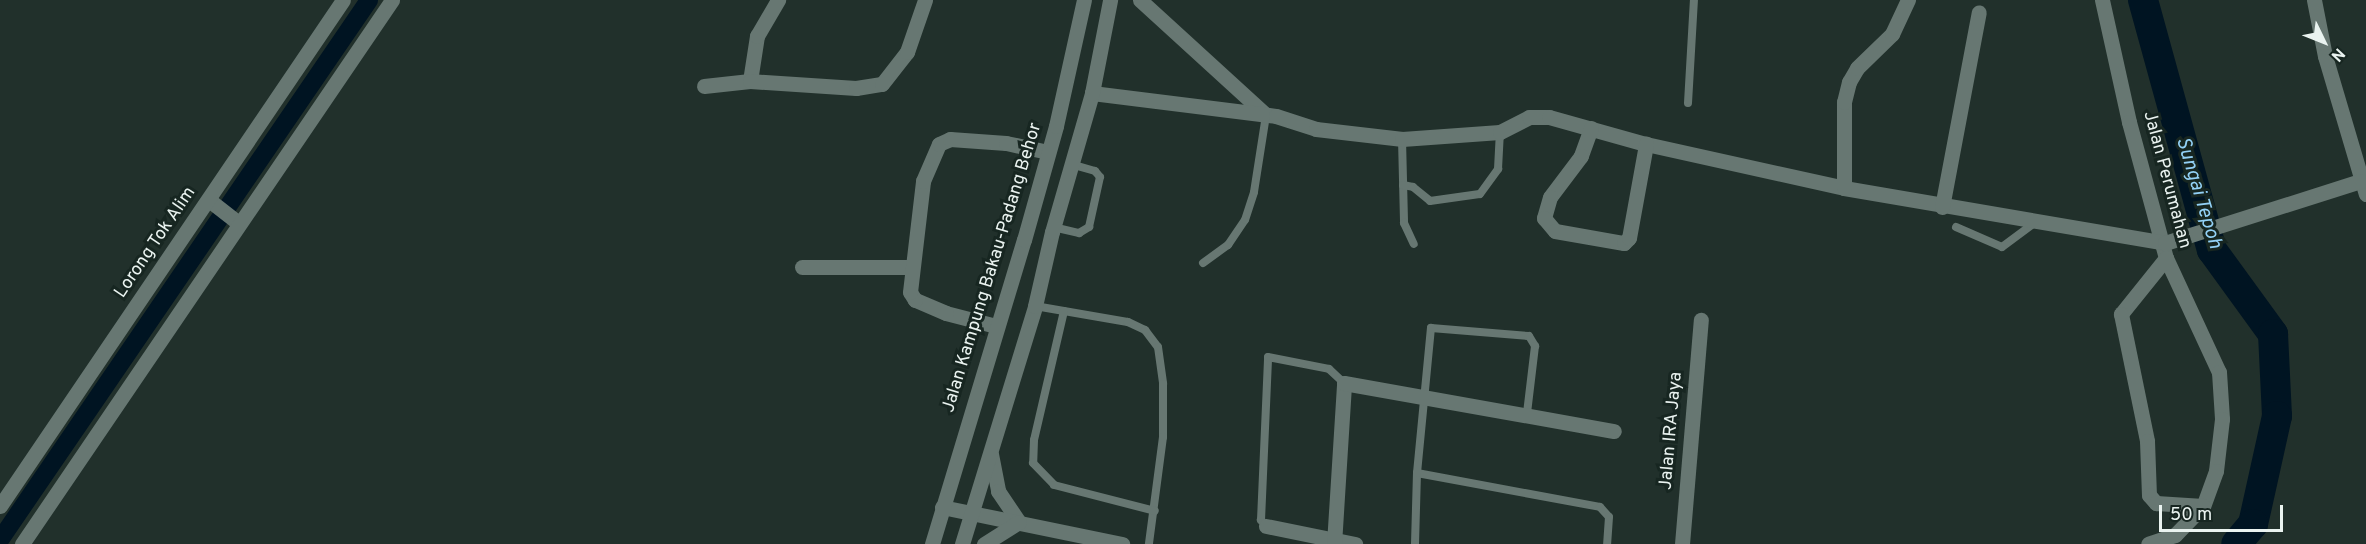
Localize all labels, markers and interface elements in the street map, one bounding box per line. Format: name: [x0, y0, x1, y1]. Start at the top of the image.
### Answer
north arrow: [2294, 12, 2354, 72]
text: N: [2326, 43, 2348, 65]
street label: Jalan Perumahan: [2137, 109, 2195, 251]
street label: Jalan Kampung Bakau-Padang Behor: [939, 121, 1047, 415]
water label: Sungai Tepoh: [2169, 134, 2227, 252]
street label: Lorong Tok Alim: [110, 183, 202, 303]
street label: Jalan IRA Jaya: [1656, 371, 1688, 491]
scale bar: [2162, 493, 2286, 531]
text: 50 m: [2170, 504, 2212, 527]

